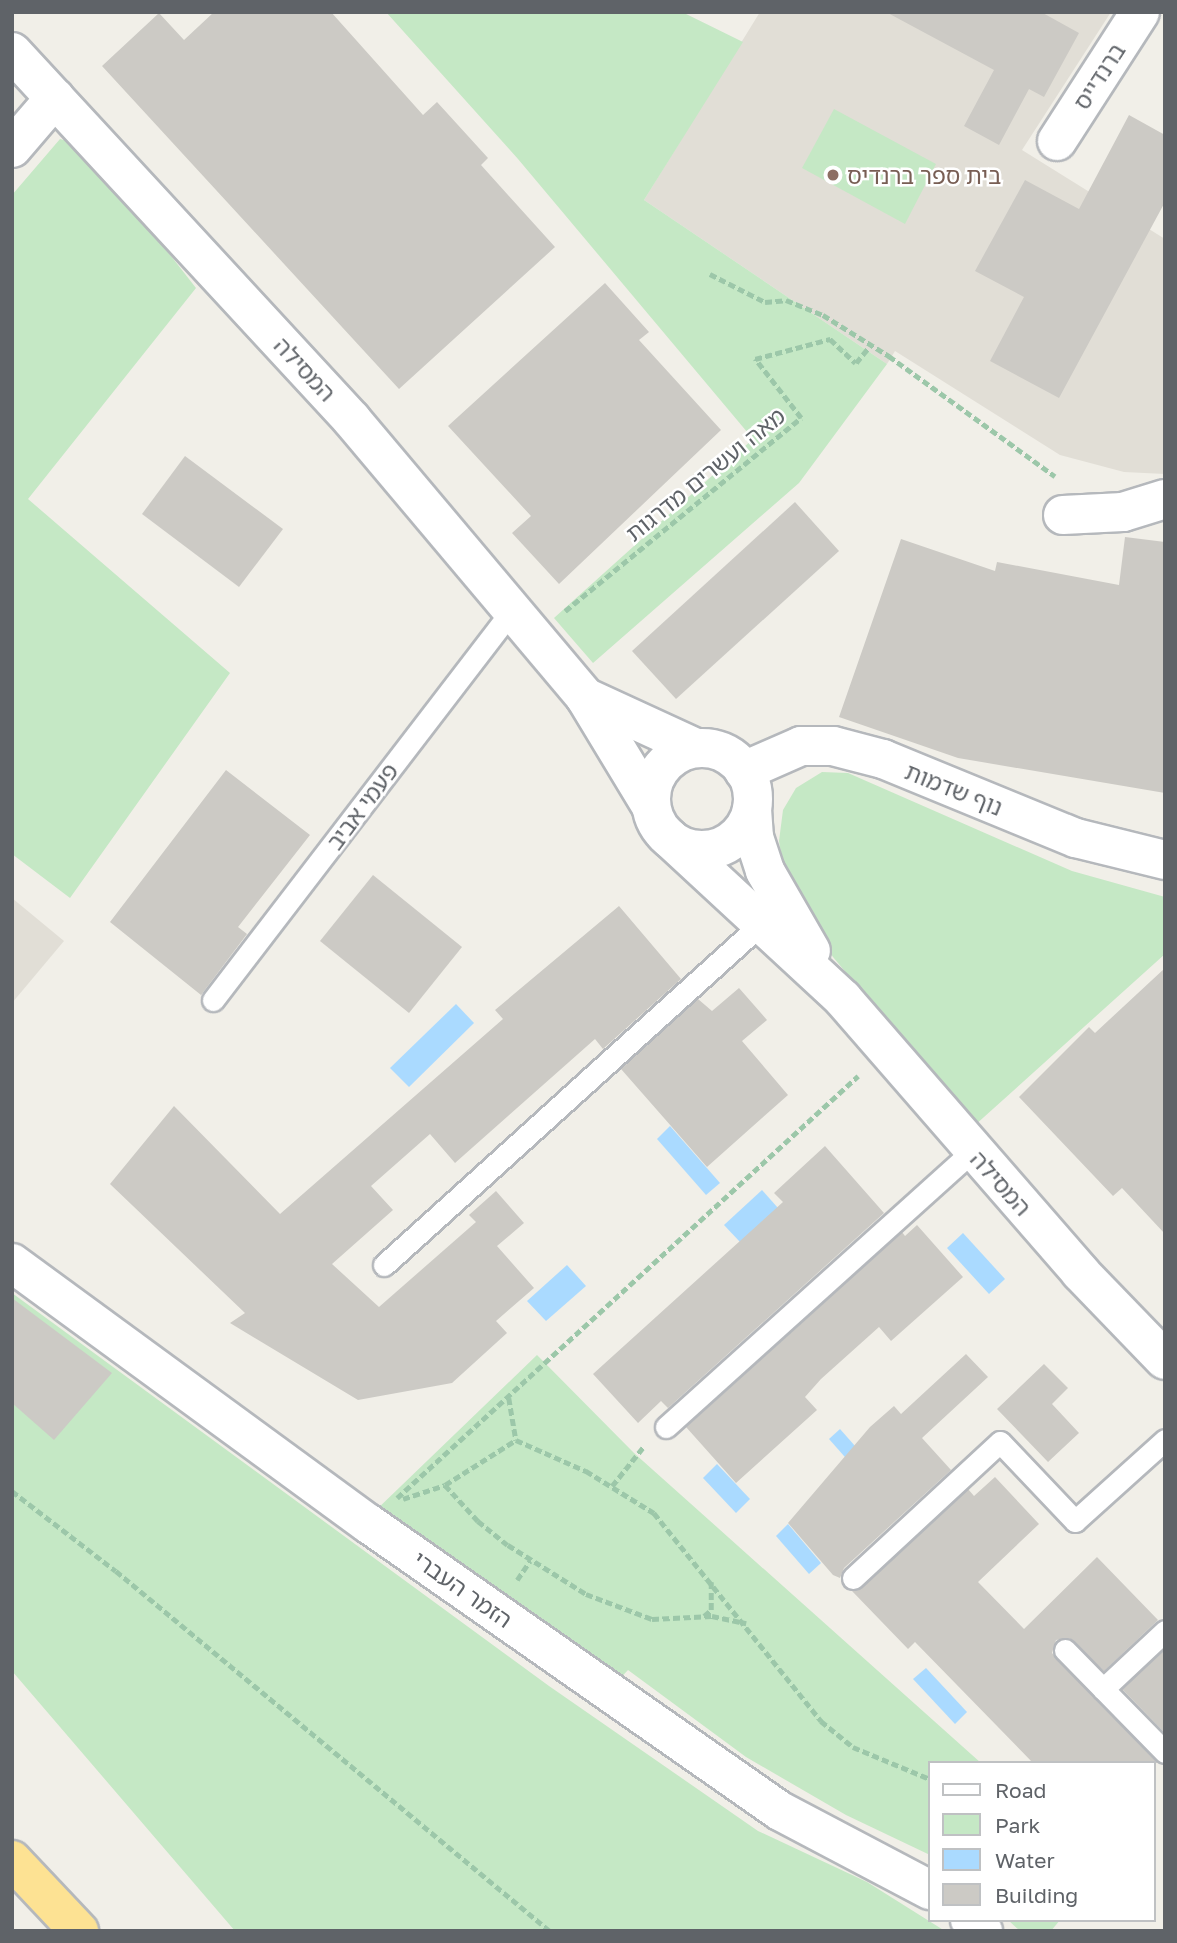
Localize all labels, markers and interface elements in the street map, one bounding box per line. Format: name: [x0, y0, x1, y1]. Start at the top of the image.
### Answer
street label: ברנדייס: [1067, 37, 1131, 115]
place label: בית ספר ברנדיס: [847, 161, 1001, 189]
marker: בית ספר ברנדיס: [825, 167, 841, 183]
street label: המסילה: [269, 331, 341, 407]
street label: מאה ועשרים מדרגות: [620, 401, 790, 547]
street label: פעמי אביב: [320, 757, 404, 855]
street label: נוף שדמות: [901, 757, 1007, 821]
street label: המסילה: [965, 1145, 1037, 1221]
street label: הזמר העברי: [408, 1545, 518, 1633]
legend: [928, 1761, 1156, 1922]
text: Road: [995, 1777, 1046, 1803]
text: Park: [995, 1812, 1040, 1838]
text: Water: [995, 1847, 1055, 1873]
text: Building: [995, 1882, 1078, 1908]

